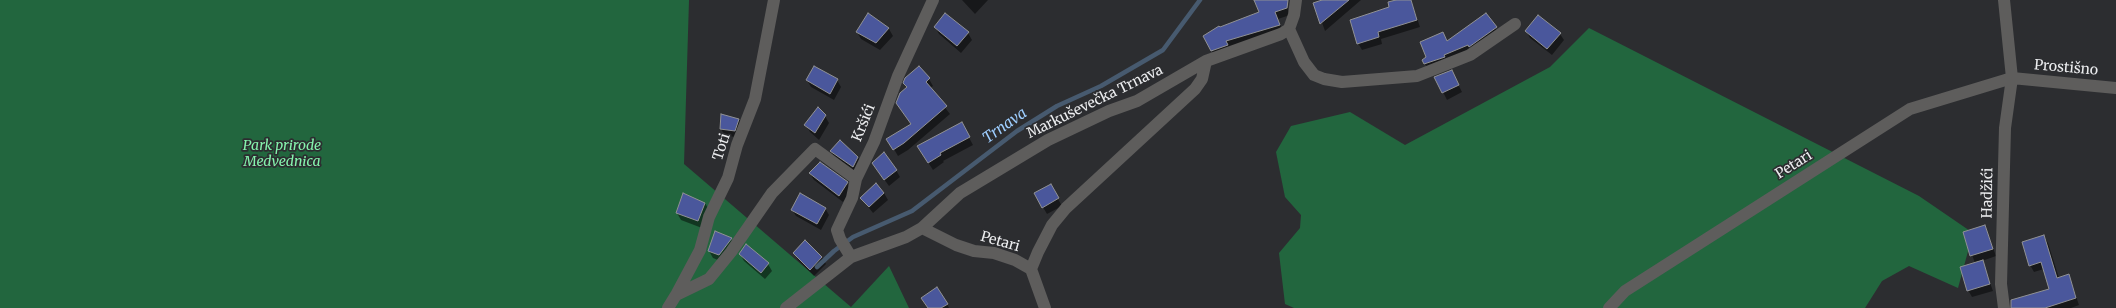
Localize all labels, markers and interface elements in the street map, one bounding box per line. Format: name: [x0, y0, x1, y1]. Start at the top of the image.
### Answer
street label: Prostišno: [2033, 57, 2099, 79]
street label: Markuševečka Trnava: [1024, 62, 1166, 142]
street label: Kršići: [849, 102, 879, 144]
water label: Trnava: [980, 104, 1030, 148]
street label: Toti: [710, 131, 734, 163]
park label: Park prirode Medvednica: [243, 138, 321, 170]
street label: Petari: [1773, 147, 1815, 183]
street label: Hadžići: [1979, 167, 1997, 219]
street label: Petari: [978, 228, 1022, 256]

